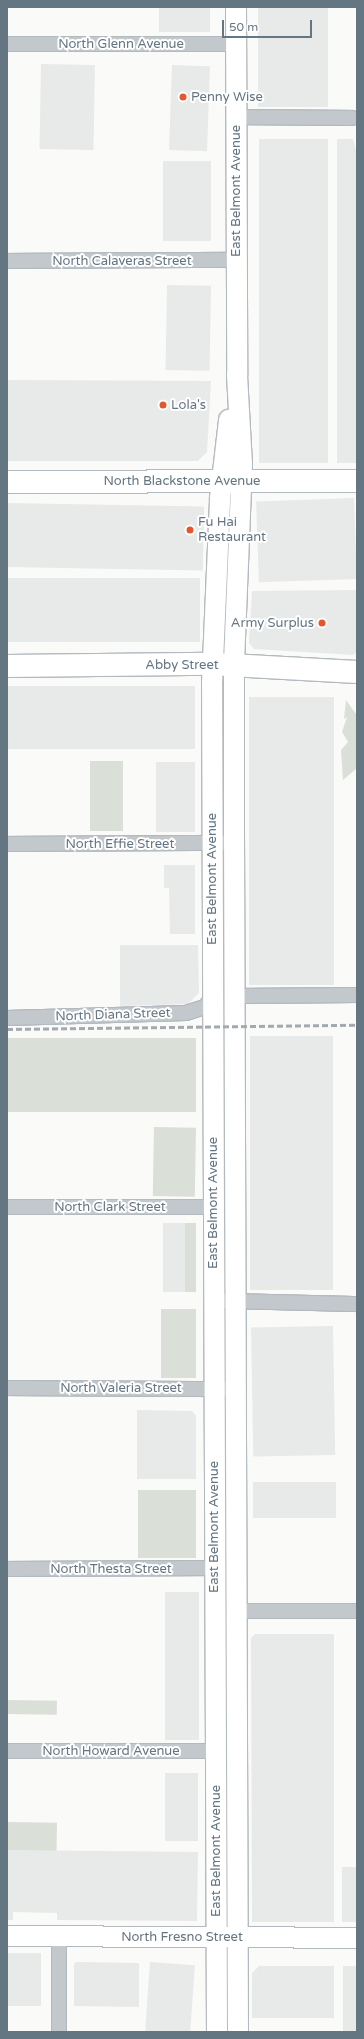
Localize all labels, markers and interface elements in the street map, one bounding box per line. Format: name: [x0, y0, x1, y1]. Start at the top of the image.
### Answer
scale bar: [224, 12, 314, 38]
text: 50 m: [229, 20, 258, 34]
street label: North Glenn Avenue: [58, 36, 184, 52]
place label: Penny Wise: [191, 89, 263, 105]
marker: Penny Wise: [178, 92, 188, 102]
street label: East Belmont Avenue: [228, 125, 244, 257]
street label: North Calaveras Street: [52, 253, 192, 269]
place label: Lola's: [171, 397, 206, 413]
marker: Lola's: [158, 400, 168, 410]
street label: North Blackstone Avenue: [104, 473, 260, 489]
place label: Fu Hai Restaurant: [198, 515, 266, 546]
marker: Fu Hai Restaurant: [185, 525, 195, 535]
place label: Army Surplus: [231, 615, 314, 631]
marker: Army Surplus: [317, 618, 327, 628]
street label: Abby Street: [145, 657, 219, 673]
street label: East Belmont Avenue: [204, 813, 220, 945]
street label: North Effie Street: [66, 836, 174, 852]
street label: North Diana Street: [55, 1005, 171, 1025]
street label: East Belmont Avenue: [205, 1137, 221, 1269]
street label: North Clark Street: [54, 1199, 166, 1215]
street label: North Valeria Street: [60, 1380, 182, 1396]
street label: East Belmont Avenue: [206, 1461, 222, 1593]
street label: North Thesta Street: [50, 1561, 172, 1577]
street label: North Howard Avenue: [42, 1743, 180, 1759]
street label: East Belmont Avenue: [208, 1785, 224, 1917]
street label: North Fresno Street: [121, 1929, 243, 1945]

